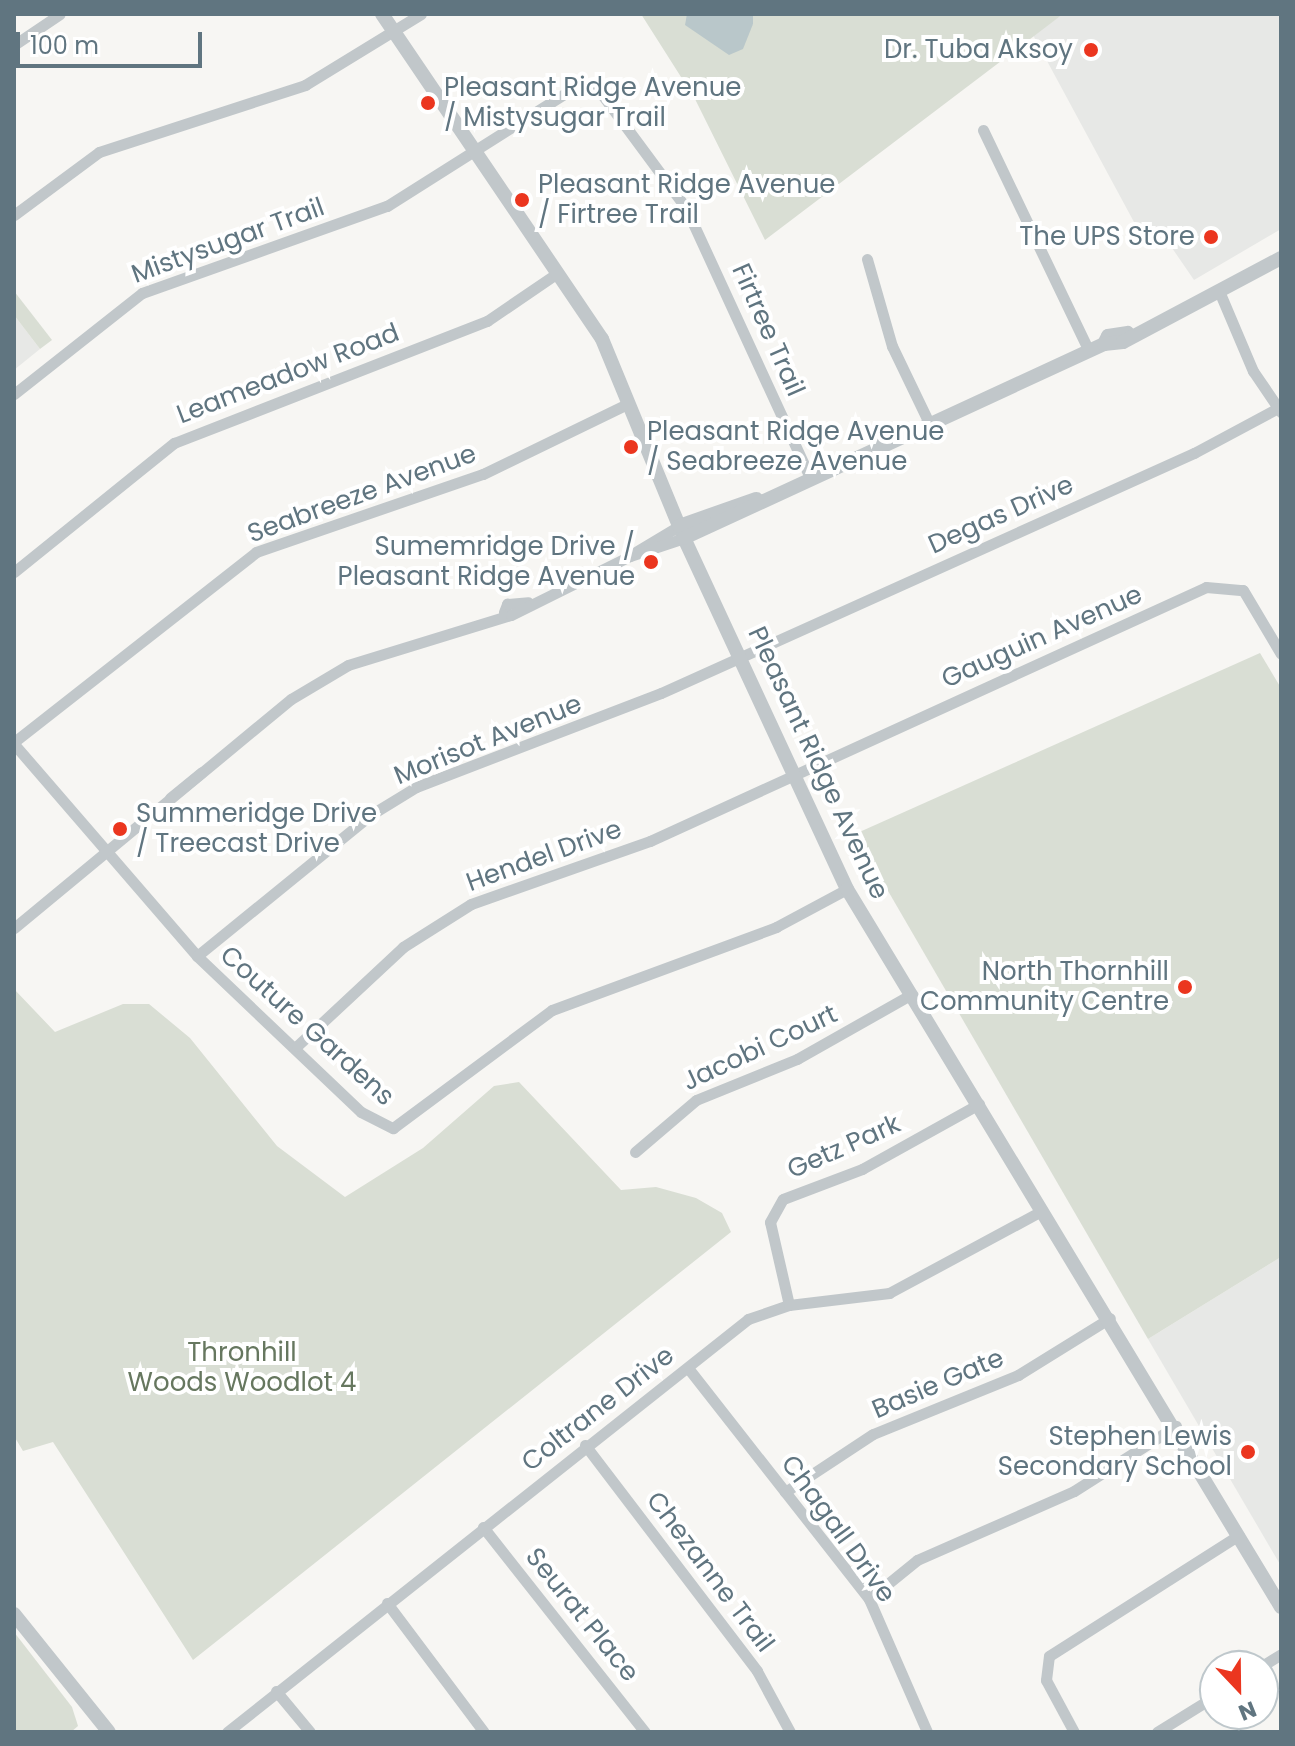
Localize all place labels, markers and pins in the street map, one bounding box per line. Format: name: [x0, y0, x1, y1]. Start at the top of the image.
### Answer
place label: Dr. Tuba Aksoy: [884, 34, 1073, 66]
marker: Dr. Tuba Aksoy: [1080, 39, 1102, 61]
place label: Pleasant Ridge Avenue / Mistysugar Trail: [444, 72, 741, 134]
marker: Pleasant Ridge Avenue / Mistysugar Trail: [419, 94, 437, 112]
place label: Pleasant Ridge Avenue / Firtree Trail: [538, 169, 835, 230]
marker: Pleasant Ridge Avenue / Firtree Trail: [513, 191, 531, 209]
place label: The UPS Store: [1019, 221, 1195, 253]
marker: The UPS Store: [1202, 228, 1220, 246]
place label: Pleasant Ridge Avenue / Seabreeze Avenue: [647, 416, 944, 478]
marker: Pleasant Ridge Avenue / Seabreeze Avenue: [622, 438, 640, 456]
place label: Sumemridge Drive / Pleasant Ridge Avenue: [338, 531, 635, 592]
marker: Sumemridge Drive / Pleasant Ridge Avenue: [642, 553, 660, 571]
place label: Summeridge Drive / Treecast Drive: [136, 798, 377, 860]
marker: Summeridge Drive / Treecast Drive: [111, 820, 129, 838]
place label: North Thornhill Community Centre: [920, 956, 1169, 1018]
marker: North Thornhill Community Centre: [1176, 978, 1194, 996]
place label: Stephen Lewis Secondary School: [998, 1421, 1232, 1482]
marker: Stephen Lewis Secondary School: [1239, 1443, 1257, 1461]

